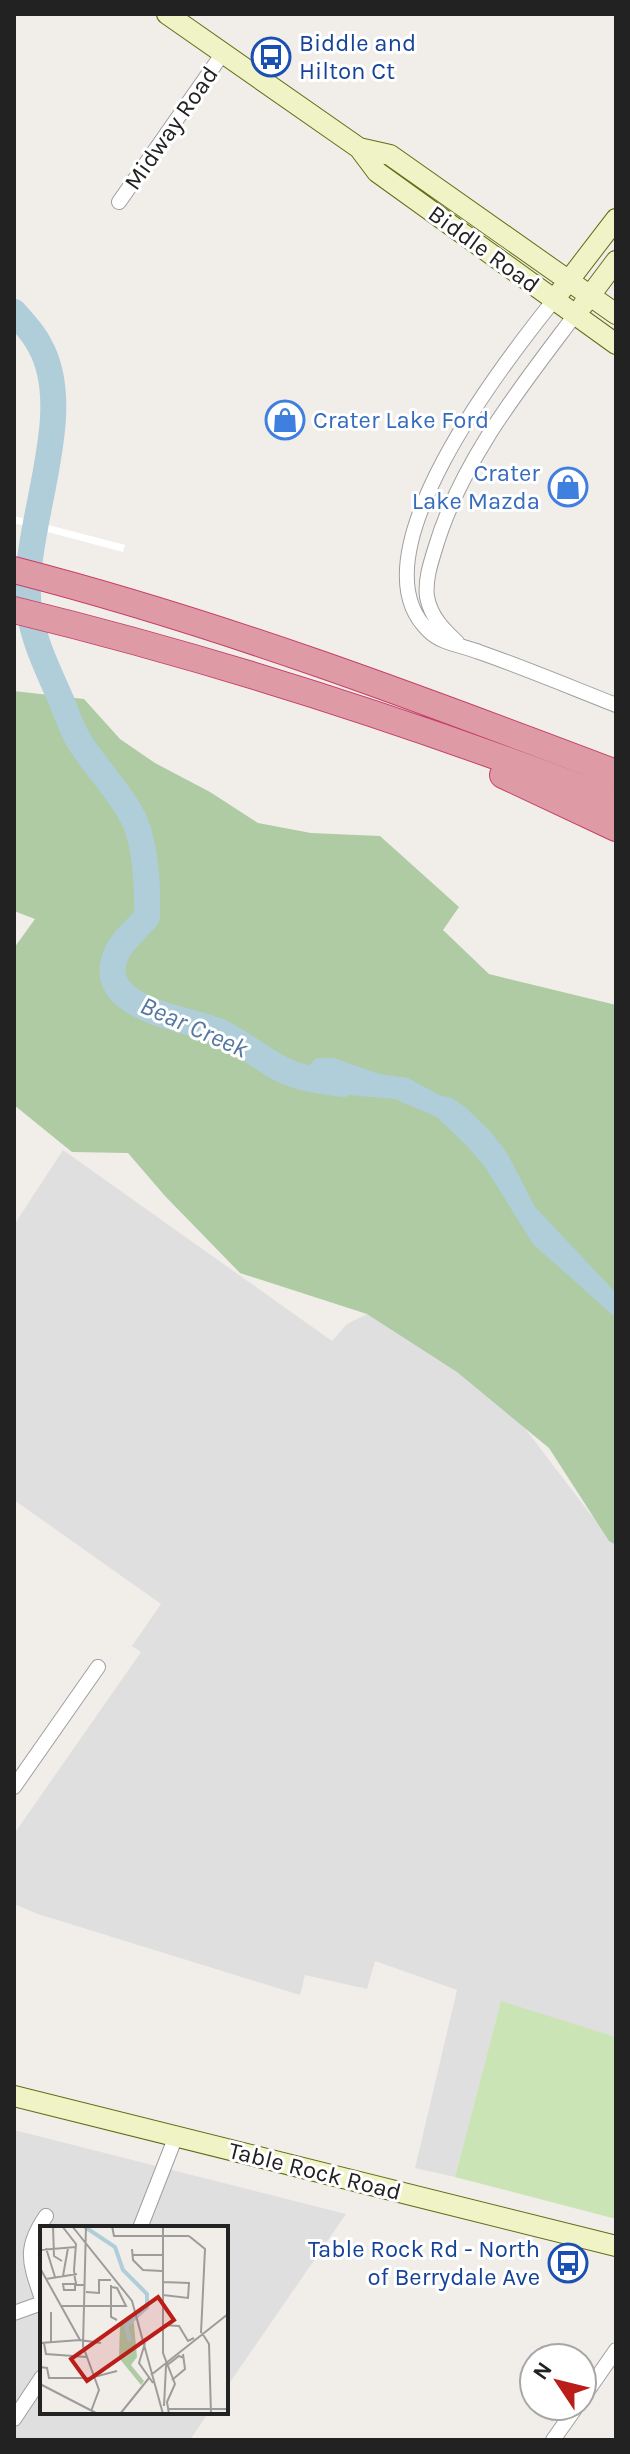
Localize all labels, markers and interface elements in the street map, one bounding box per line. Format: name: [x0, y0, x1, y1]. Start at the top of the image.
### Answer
place label: Biddle and Hilton Ct: [299, 29, 416, 85]
bus stop icon: Biddle and Hilton Ct: [250, 36, 292, 78]
street label: Midway Road: [118, 61, 224, 195]
street label: Biddle Road: [423, 199, 545, 299]
shop icon: Crater Lake Ford: [264, 399, 306, 441]
place label: Crater Lake Ford: [313, 406, 489, 434]
place label: Crater Lake Mazda: [412, 459, 540, 515]
shop icon: Crater Lake Mazda: [547, 466, 589, 508]
water label: Bear Creek: [135, 990, 253, 1065]
street label: Table Rock Road: [226, 2136, 404, 2206]
inset map: [40, 2226, 228, 2414]
place label: Table Rock Rd - North of Berrydale Ave: [308, 2235, 540, 2291]
bus stop icon: Table Rock Rd - North of Berrydale Ave: [547, 2242, 589, 2284]
north arrow: [518, 2342, 598, 2422]
text: N: [527, 2357, 558, 2385]

